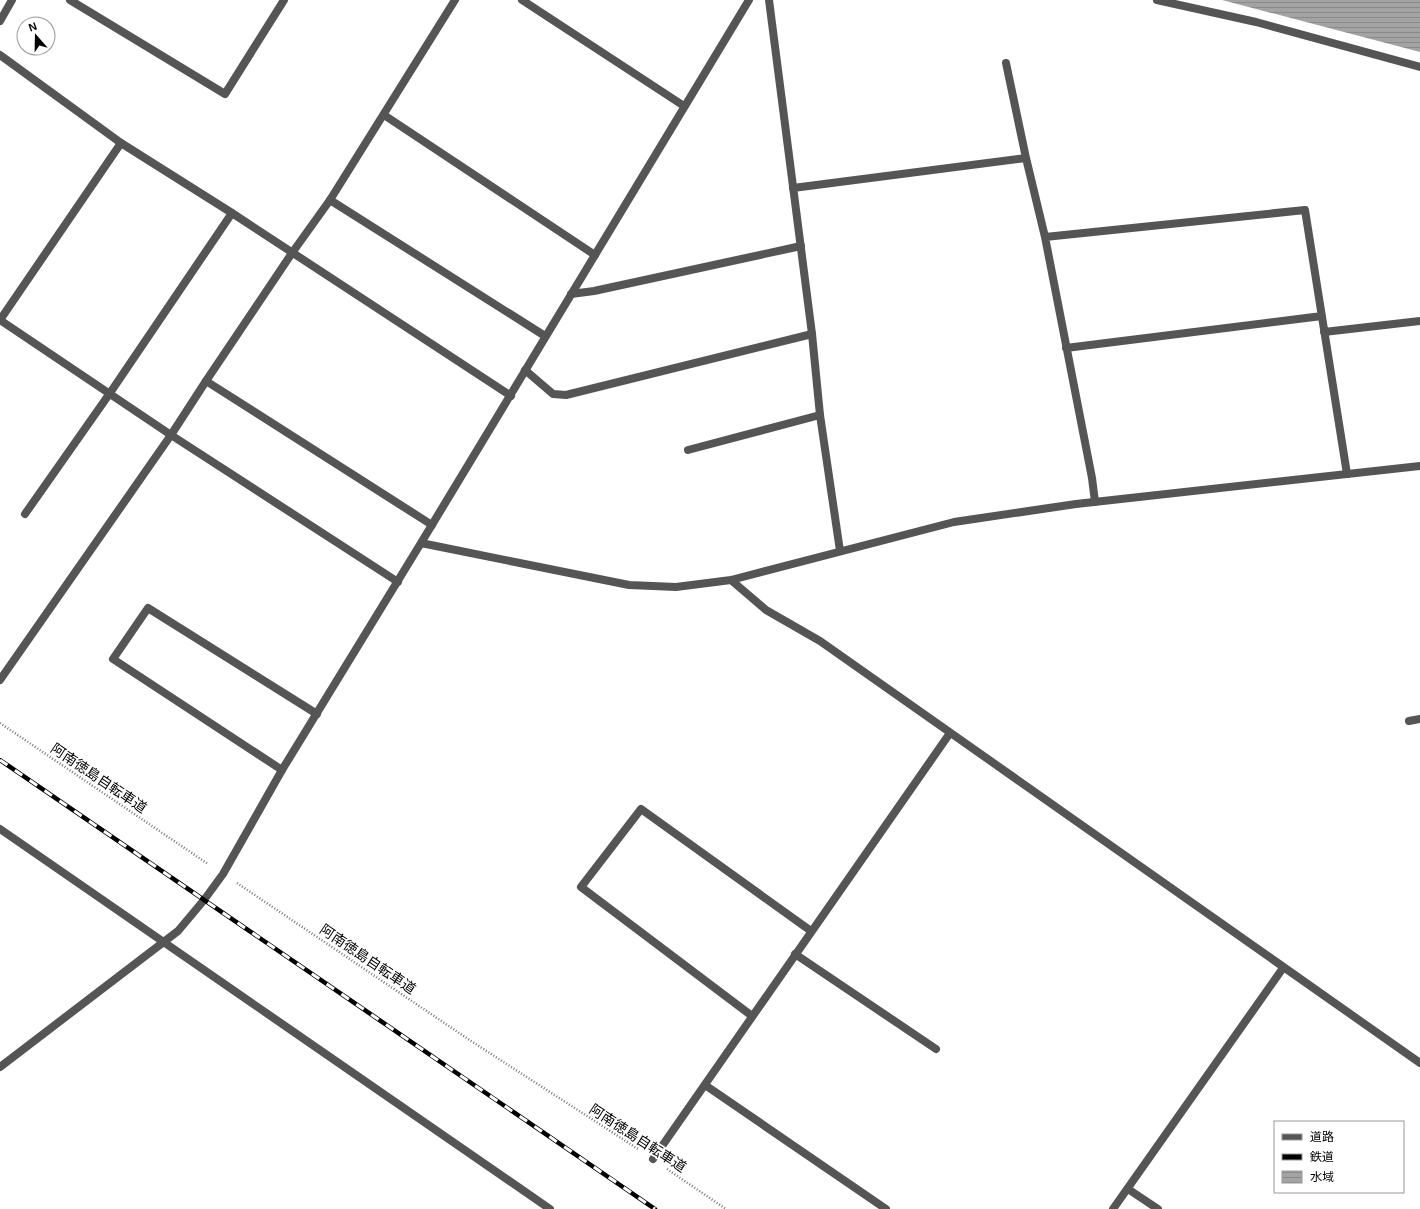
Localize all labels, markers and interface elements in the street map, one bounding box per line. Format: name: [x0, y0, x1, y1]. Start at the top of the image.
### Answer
north arrow: [16, 16, 56, 56]
text: N: [27, 20, 38, 34]
street label: 阿南徳島自転車道: [48, 740, 150, 816]
street label: 阿南徳島自転車道: [317, 921, 419, 997]
street label: 阿南徳島自転車道: [587, 1101, 689, 1175]
legend: [1274, 1121, 1404, 1193]
text: 道路: [1310, 1130, 1334, 1144]
text: 鉄道: [1310, 1150, 1334, 1164]
text: 水域: [1310, 1170, 1334, 1184]

